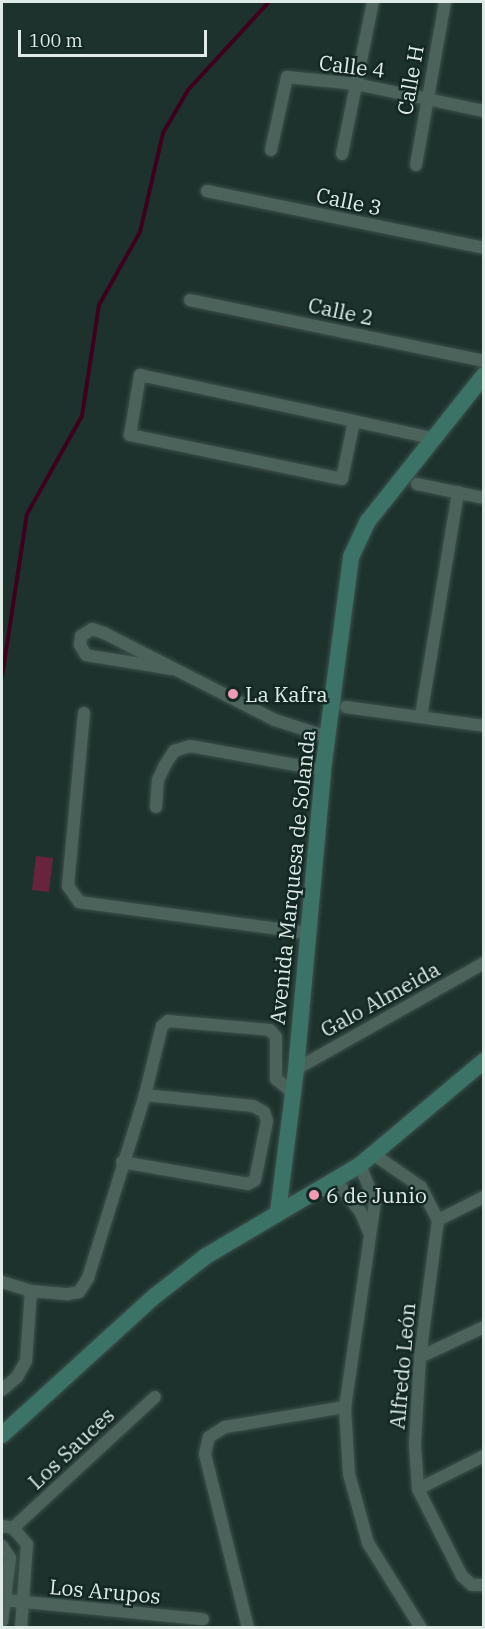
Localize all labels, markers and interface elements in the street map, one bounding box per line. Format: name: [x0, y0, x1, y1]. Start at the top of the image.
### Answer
scale bar: [21, 18, 210, 56]
text: 100 m: [29, 29, 83, 52]
street label: Calle H: [392, 43, 428, 117]
street label: Calle 4: [318, 49, 386, 83]
street label: Calle 3: [314, 182, 384, 220]
street label: Calle 2: [306, 292, 376, 330]
place label: La Kafra: [245, 681, 328, 707]
marker: La Kafra: [226, 687, 240, 701]
street label: Avenida Marquesa de Solanda: [264, 728, 320, 1026]
street label: Galo Almeida: [316, 956, 444, 1042]
place label: 6 de Junio: [326, 1182, 427, 1208]
marker: 6 de Junio: [307, 1188, 321, 1202]
street label: Alfredo León: [384, 1302, 420, 1430]
street label: Los Sauces: [23, 1402, 119, 1494]
street label: Los Arupos: [48, 1574, 162, 1608]

